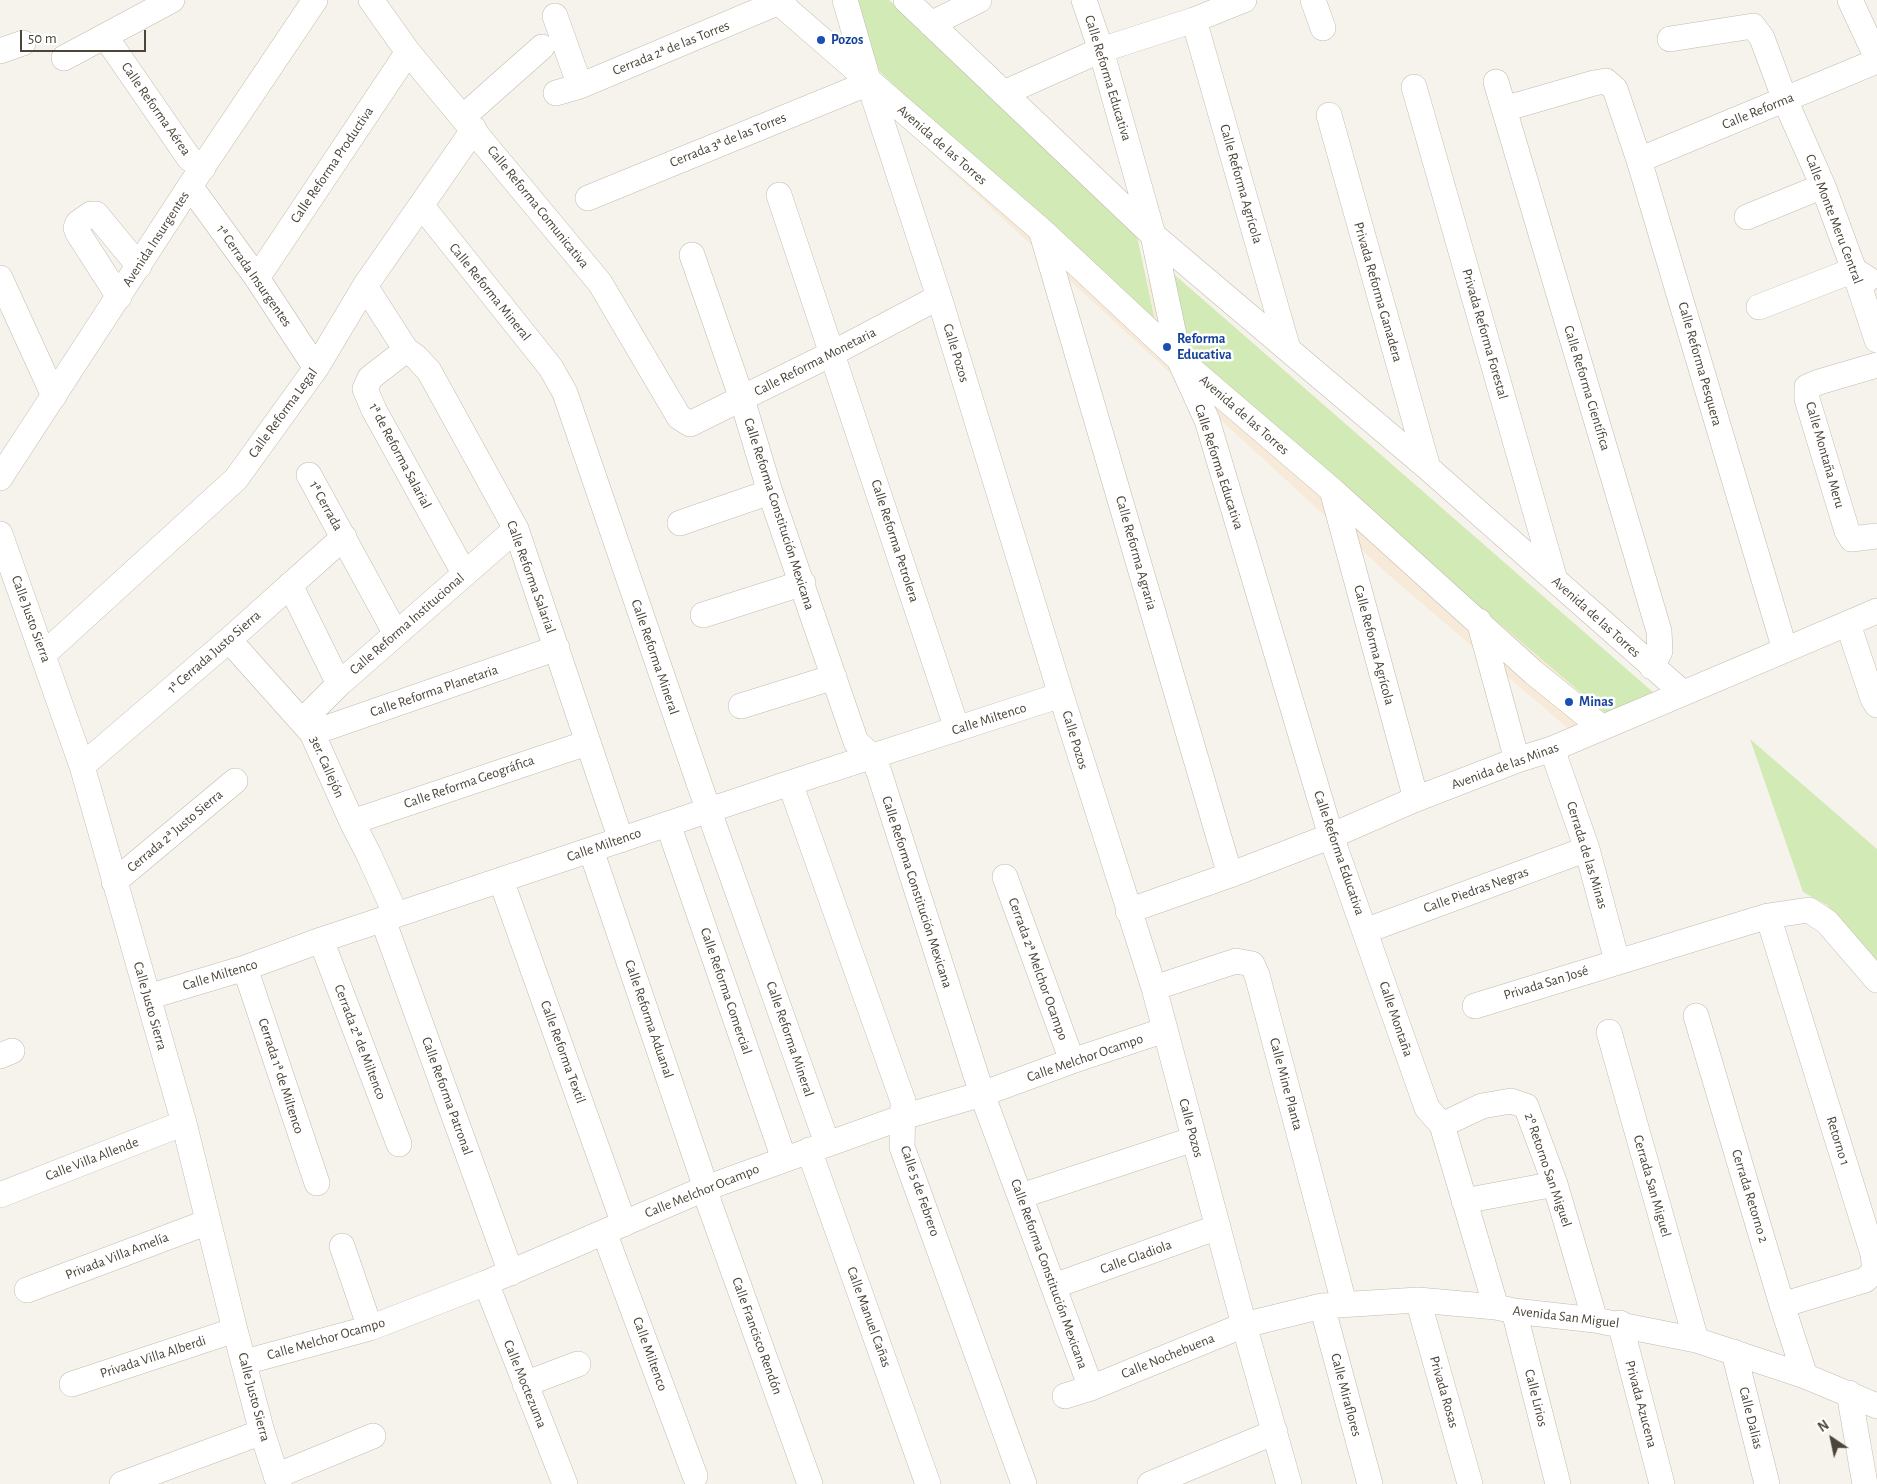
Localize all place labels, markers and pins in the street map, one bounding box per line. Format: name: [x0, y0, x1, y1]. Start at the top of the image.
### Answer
place label: Pozos: [831, 32, 863, 48]
marker: Pozos: [815, 34, 827, 46]
place label: Reforma Educativa: [1177, 331, 1232, 364]
marker: Reforma Educativa: [1161, 341, 1173, 353]
place label: Minas: [1579, 694, 1613, 710]
marker: Minas: [1563, 696, 1575, 708]

